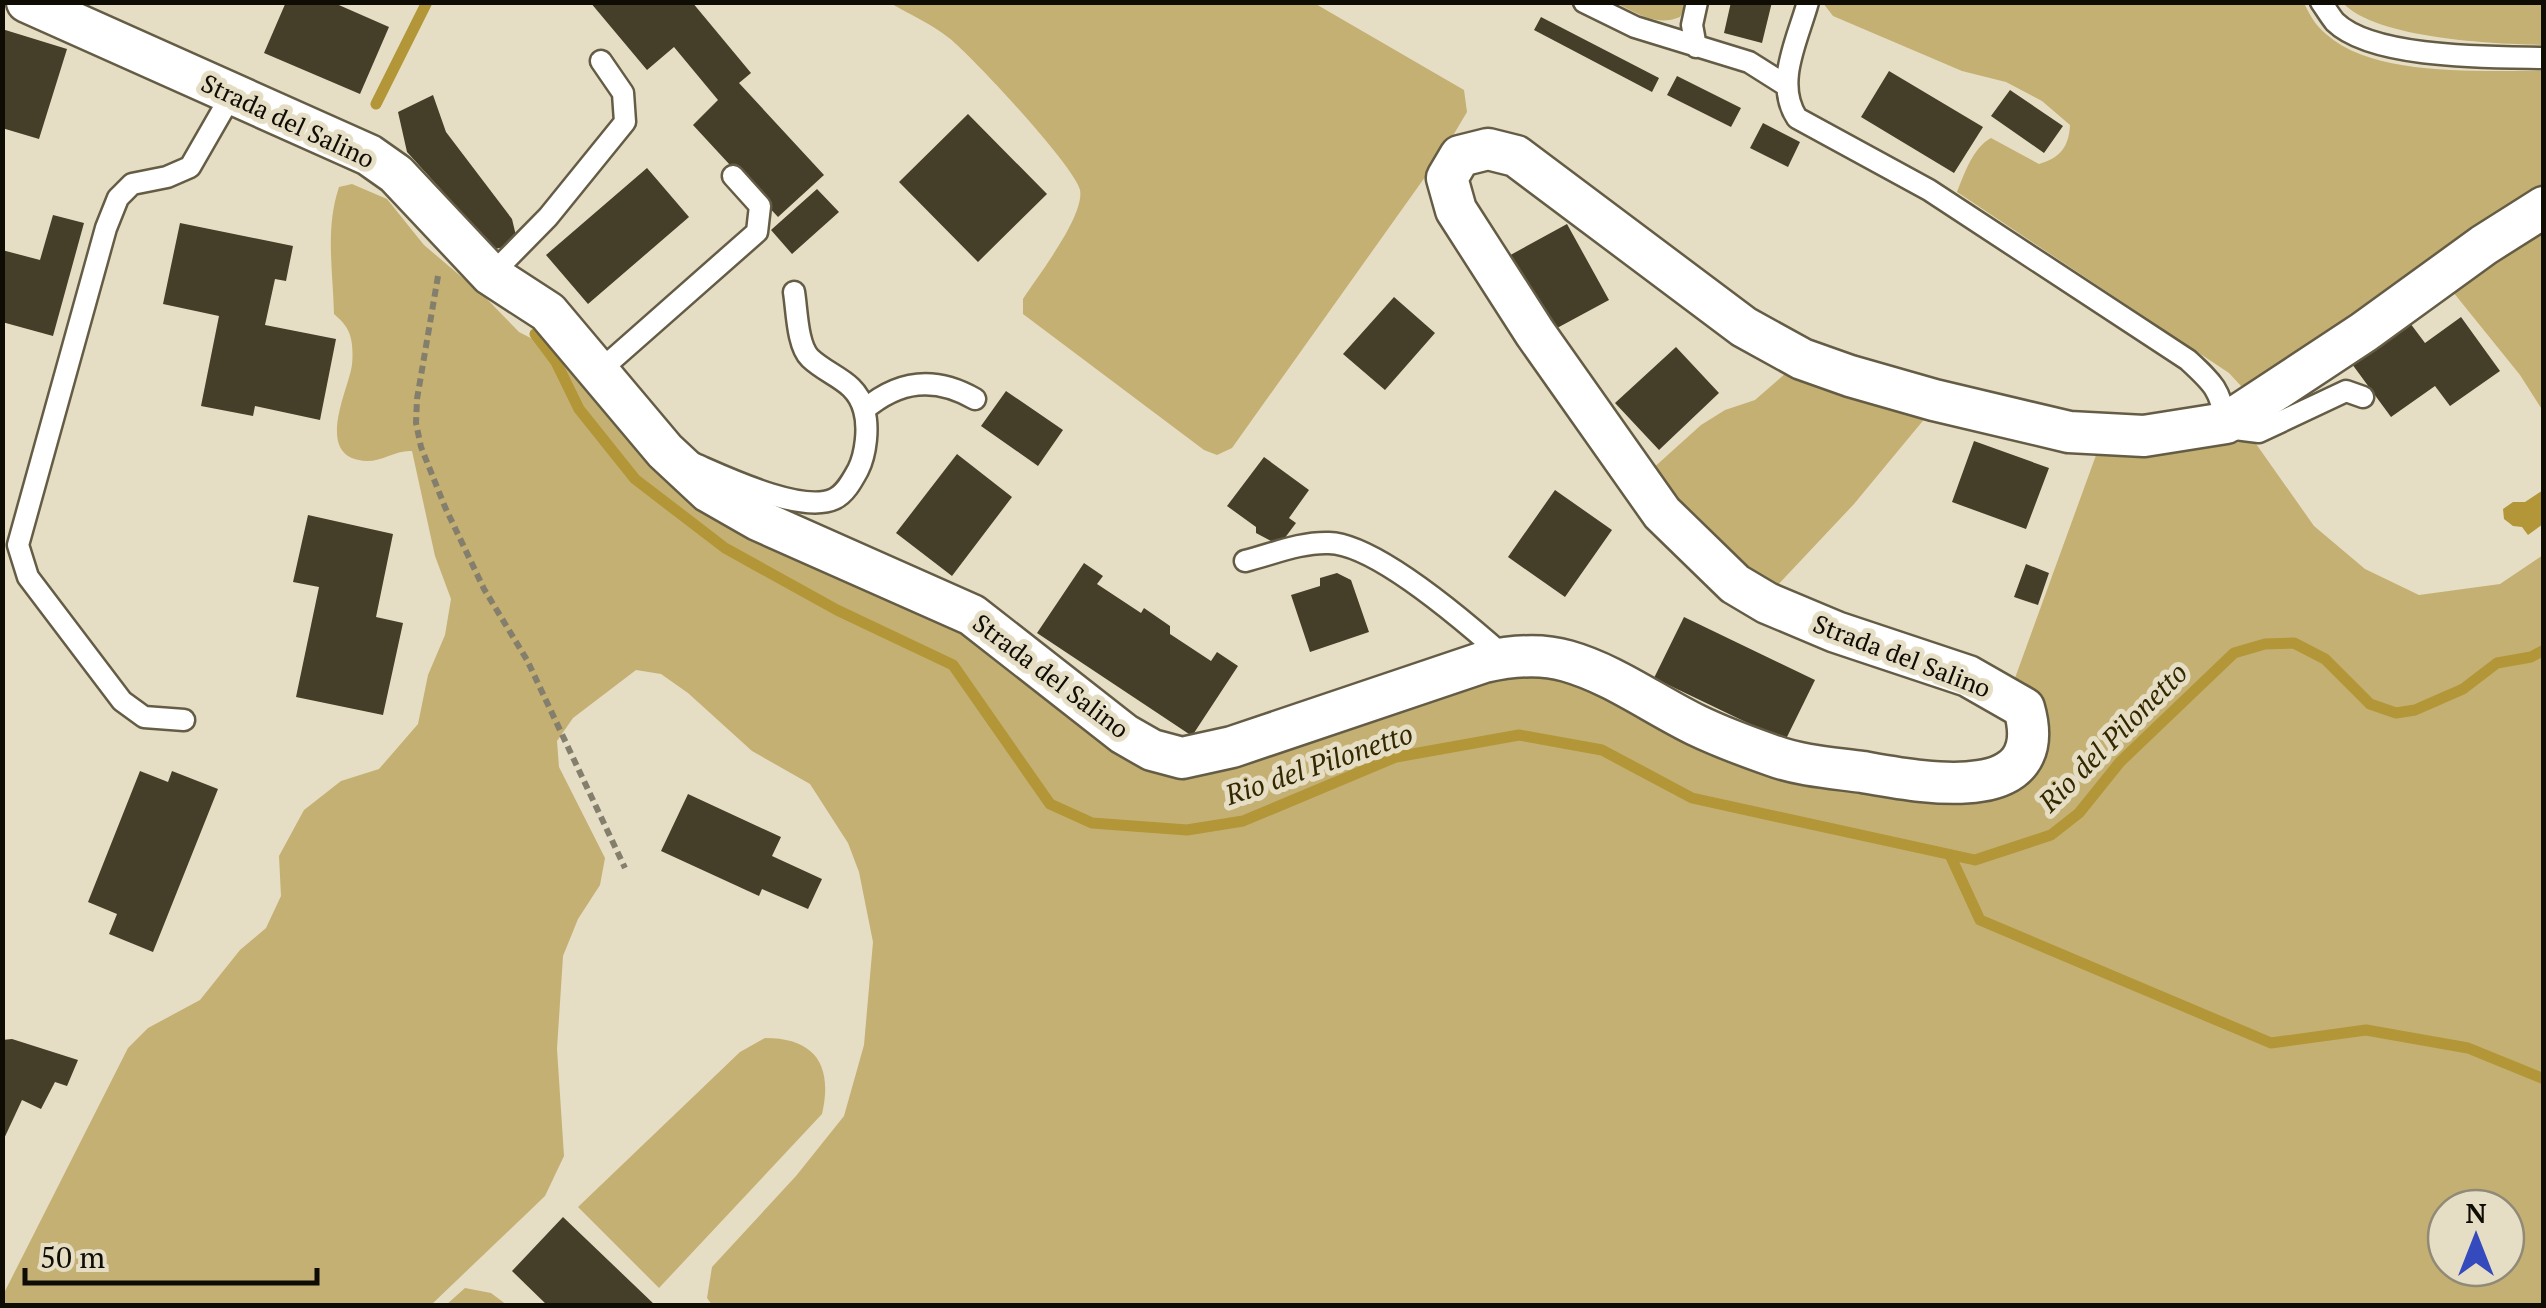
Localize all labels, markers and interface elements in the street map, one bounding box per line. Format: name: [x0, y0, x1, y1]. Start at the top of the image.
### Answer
street label: Strada del Salino: [196, 66, 380, 175]
street label: Strada del Salino: [967, 606, 1136, 745]
street label: Strada del Salino: [1809, 607, 1996, 704]
water label: Rio del Pilonetto: [2030, 654, 2195, 820]
water label: Rio del Pilonetto: [1219, 714, 1418, 813]
north arrow: [2426, 1188, 2526, 1288]
text: N: [2465, 1194, 2487, 1231]
scale bar: [25, 1223, 318, 1285]
text: 50 m: [40, 1237, 105, 1277]

